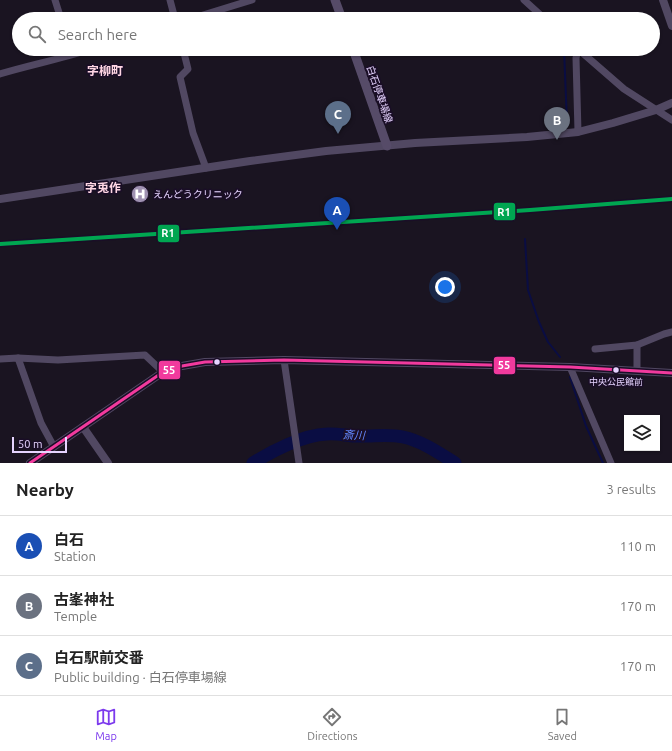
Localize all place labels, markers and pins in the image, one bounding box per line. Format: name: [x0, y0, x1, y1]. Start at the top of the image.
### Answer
pin: C: [325, 101, 351, 134]
pin: B: [544, 107, 570, 140]
hospital icon: えんどうクリニック: [130, 184, 150, 204]
place label: えんどうクリニック: [153, 189, 243, 200]
pin: A: [324, 197, 350, 230]
unlabelled marker: [212, 357, 222, 367]
marker: 中央公民館前: [611, 365, 621, 375]
place label: 中央公民館前: [589, 377, 643, 387]

